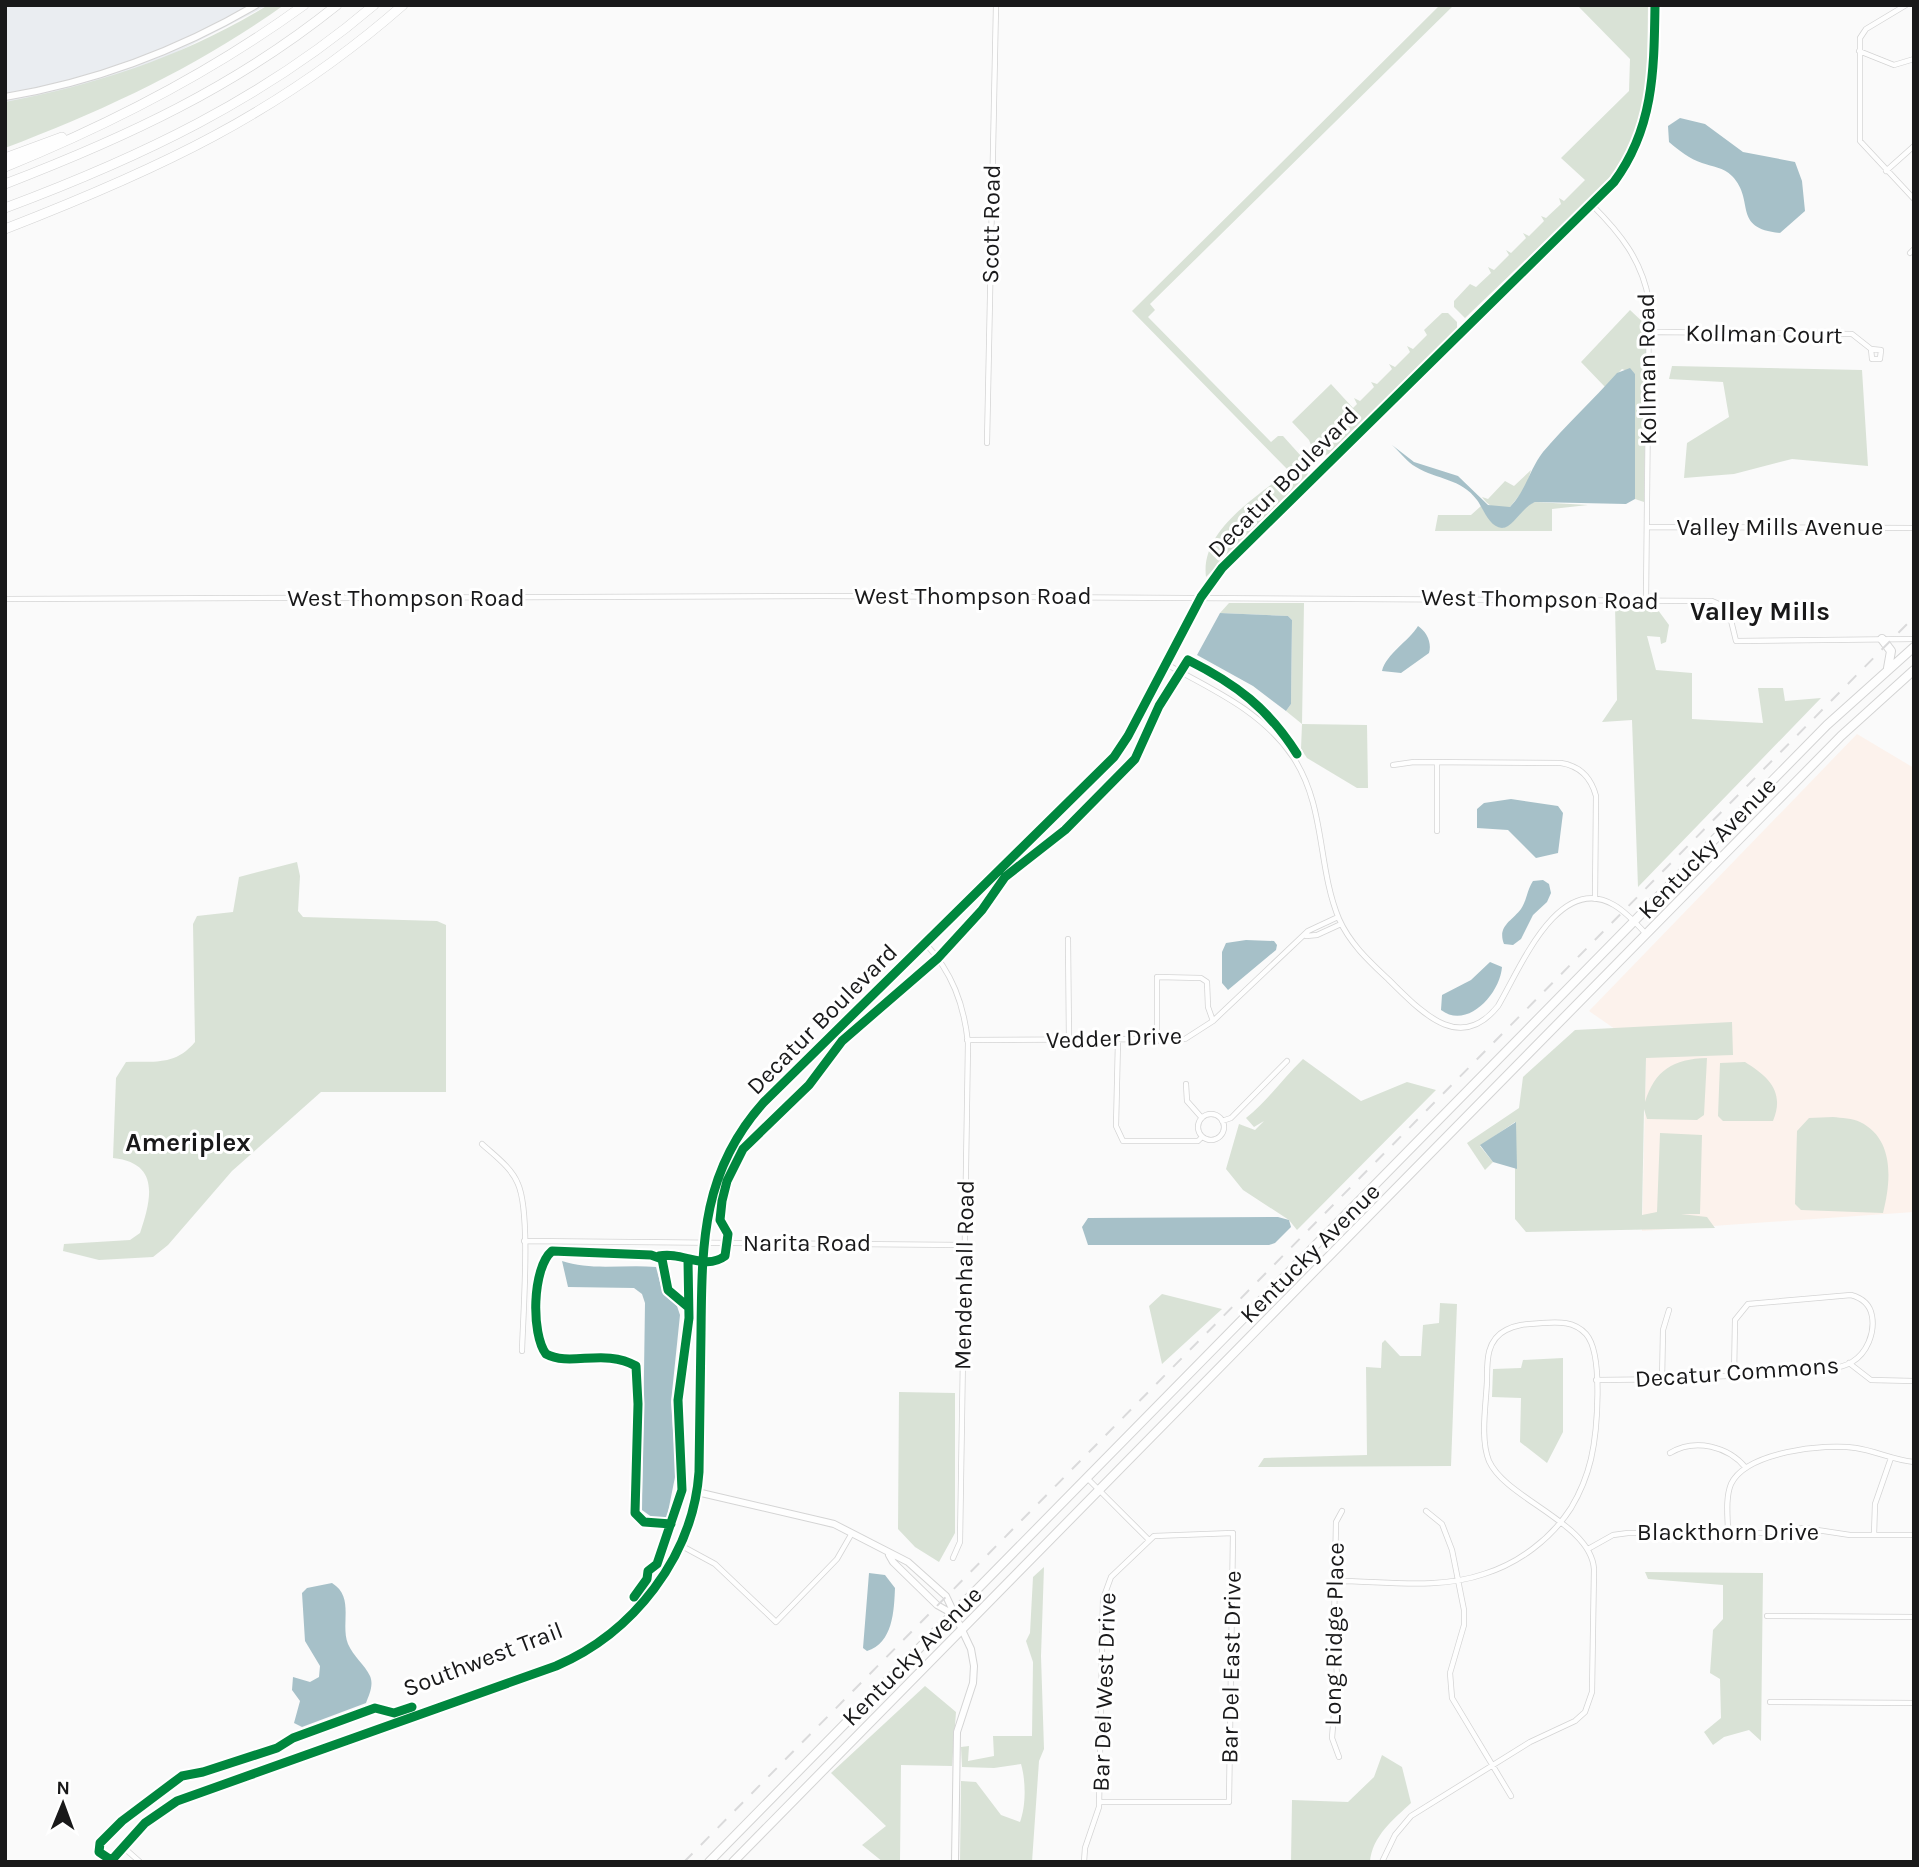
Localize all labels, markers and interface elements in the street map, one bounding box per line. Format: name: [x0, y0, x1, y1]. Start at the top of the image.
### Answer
street label: Scott Road: [976, 164, 1006, 284]
street label: Kollman Road: [1632, 293, 1662, 445]
street label: Kollman Court: [1685, 319, 1843, 349]
street label: Decatur Boulevard: [1202, 401, 1364, 563]
street label: Valley Mills Avenue: [1677, 513, 1883, 541]
street label: West Thompson Road: [854, 582, 1092, 610]
street label: West Thompson Road: [1421, 583, 1659, 615]
street label: West Thompson Road: [287, 584, 525, 612]
district label: Valley Mills: [1690, 596, 1830, 627]
street label: Kentucky Avenue: [1632, 771, 1782, 925]
street label: Decatur Boulevard: [741, 938, 903, 1100]
street label: Vedder Drive: [1045, 1022, 1183, 1054]
district label: Ameriplex: [125, 1127, 251, 1158]
street label: Kentucky Avenue: [1234, 1177, 1386, 1329]
street label: Mendenhall Road: [948, 1180, 980, 1370]
street label: Narita Road: [743, 1229, 871, 1257]
street label: Decatur Commons: [1634, 1351, 1840, 1393]
street label: Blackthorn Drive: [1637, 1518, 1819, 1546]
street label: Long Ridge Place: [1318, 1542, 1350, 1726]
street label: Bar Del East Drive: [1215, 1570, 1247, 1764]
street label: Kentucky Avenue: [836, 1580, 988, 1732]
street label: Bar Del West Drive: [1087, 1592, 1121, 1792]
street label: Southwest Trail: [399, 1616, 567, 1702]
north arrow: [28, 1769, 98, 1839]
text: N: [56, 1777, 70, 1799]

